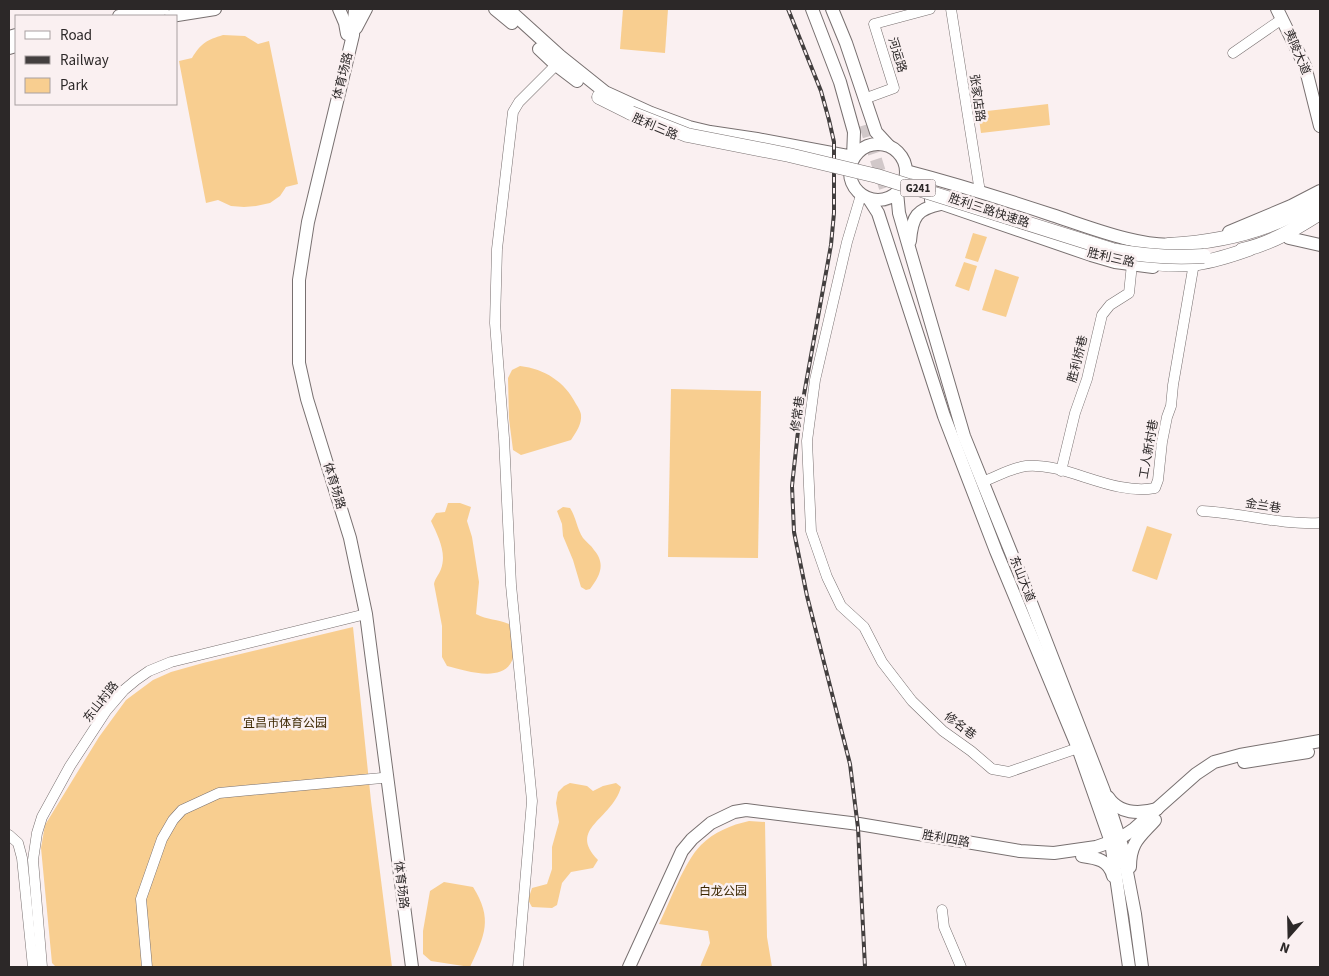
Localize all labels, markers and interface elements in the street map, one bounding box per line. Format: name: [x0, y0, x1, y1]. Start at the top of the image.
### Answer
legend: [15, 15, 178, 105]
text: Road: [60, 25, 92, 46]
street label: 夷陵大道: [1280, 27, 1314, 77]
street label: 河运路: [884, 35, 910, 75]
text: Railway: [60, 50, 109, 71]
street label: 体育场路: [329, 51, 357, 101]
street label: 张家店路: [965, 73, 989, 123]
text: Park: [60, 75, 89, 96]
street label: 胜利三路: [630, 110, 680, 144]
road number: G241: [900, 180, 936, 197]
street label: 胜利三路快速路: [946, 190, 1032, 232]
street label: 胜利三路: [1086, 244, 1136, 272]
street label: 胜利桥巷: [1064, 334, 1092, 384]
street label: 修常巷: [787, 395, 809, 433]
street label: 工人新村巷: [1135, 418, 1163, 480]
street label: 体育场路: [319, 461, 349, 511]
street label: 金兰巷: [1244, 495, 1282, 517]
street label: 东山大道: [1005, 554, 1039, 604]
street label: 东山村路: [80, 678, 122, 726]
street label: 修名巷: [941, 708, 979, 744]
park label: 宜昌市体育公园: [243, 715, 327, 732]
street label: 胜利四路: [921, 826, 971, 852]
street label: 体育场路: [390, 860, 412, 910]
park label: 白龙公园: [699, 883, 747, 900]
north arrow: [1264, 911, 1314, 961]
text: N: [1277, 936, 1293, 958]

